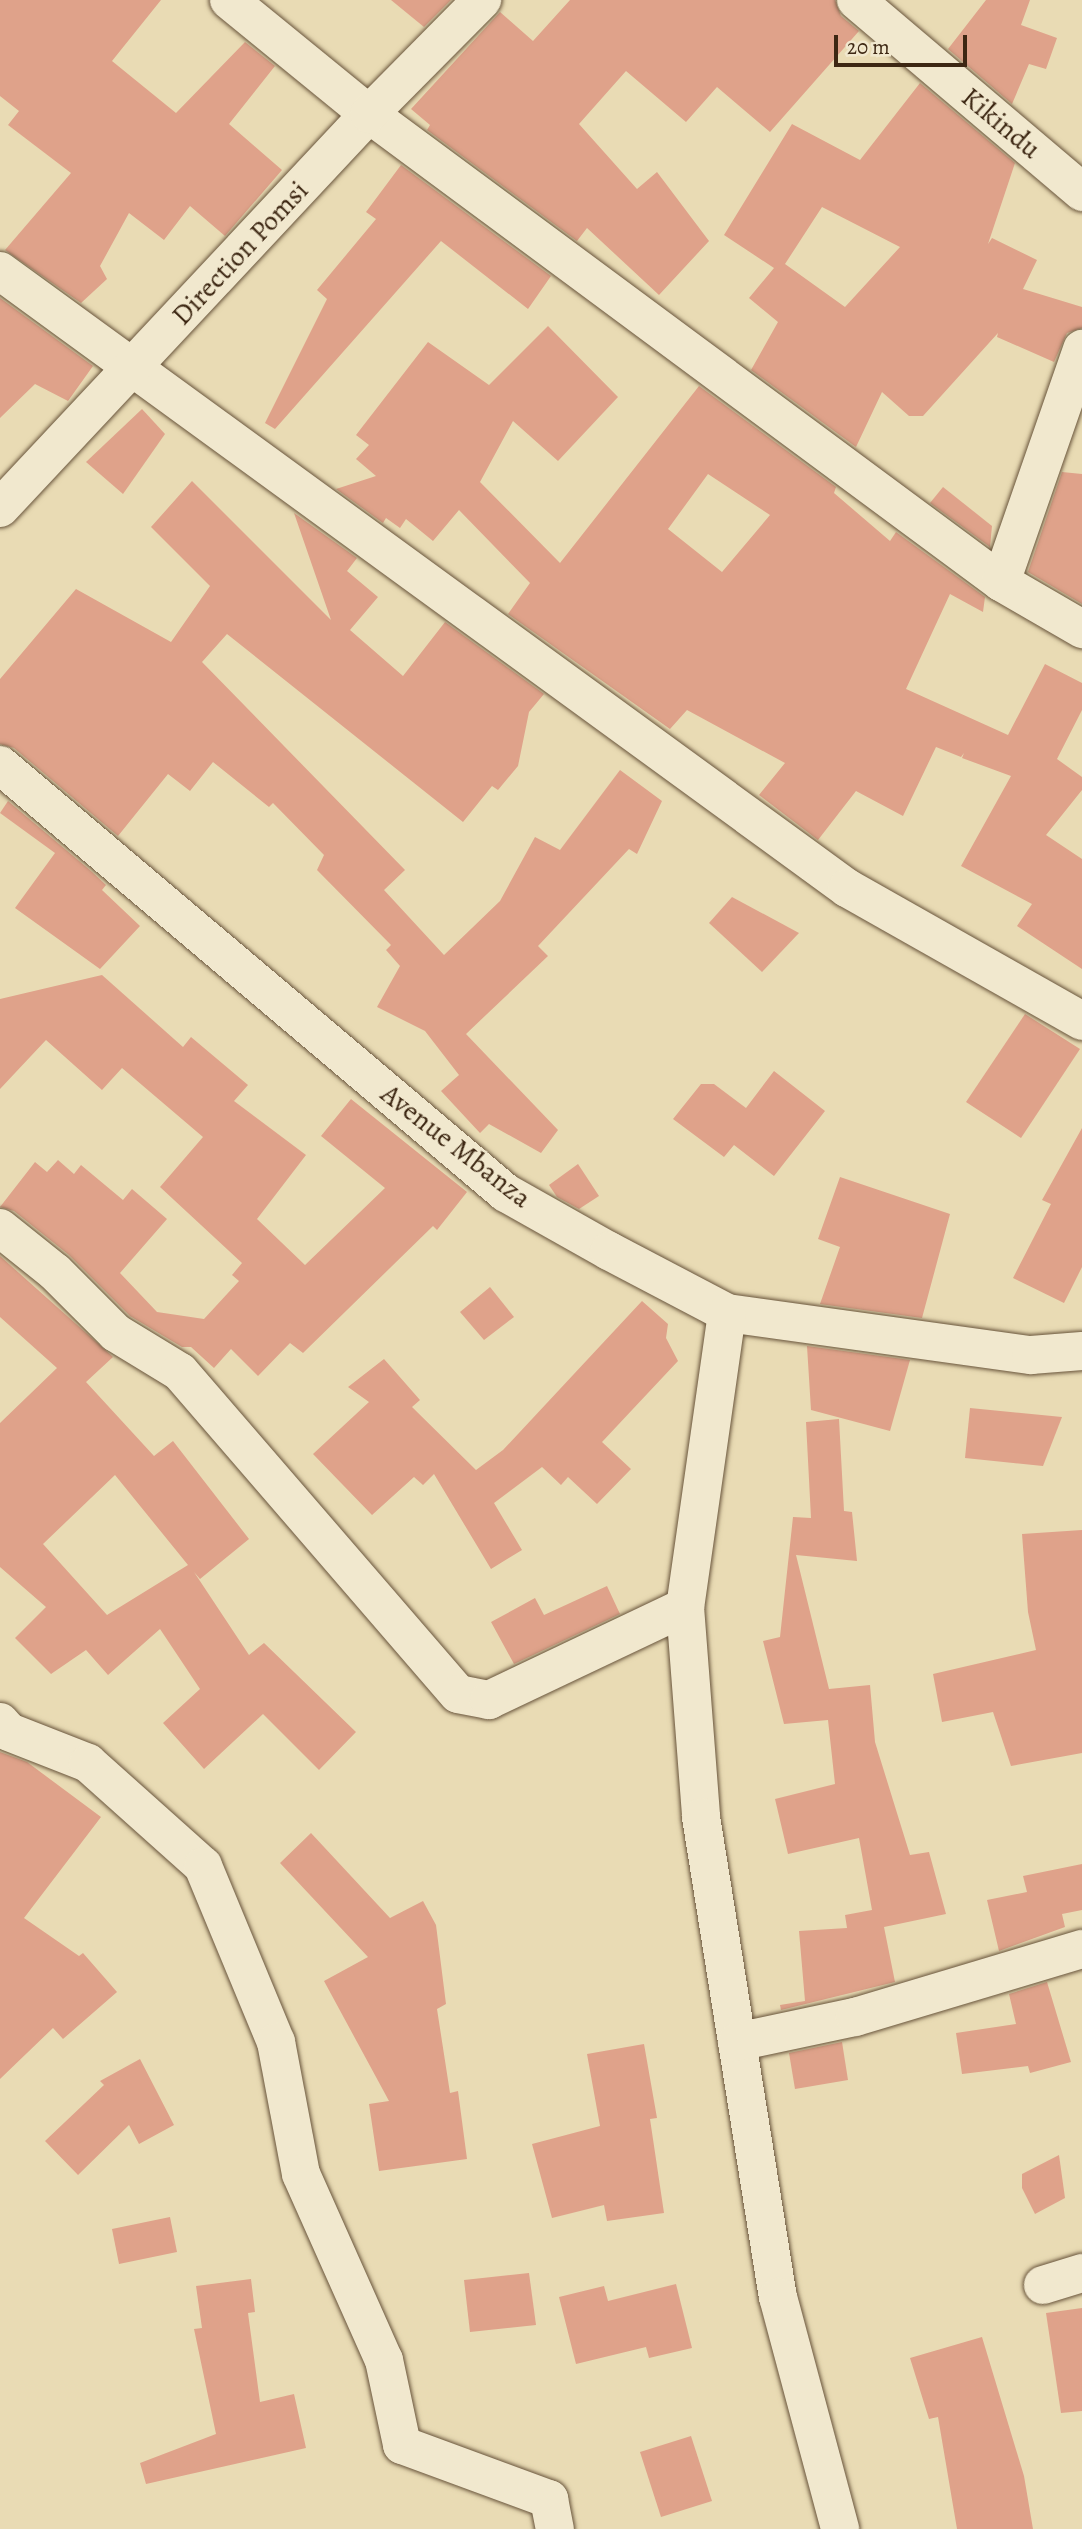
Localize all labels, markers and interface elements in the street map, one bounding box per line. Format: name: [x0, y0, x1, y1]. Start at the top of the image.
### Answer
scale bar: [837, 21, 970, 65]
text: 20 m: [847, 33, 890, 61]
street label: Kikindu: [955, 80, 1047, 166]
street label: Direction Pomsi: [165, 174, 315, 332]
street label: Avenue Mbanza: [374, 1077, 538, 1215]

